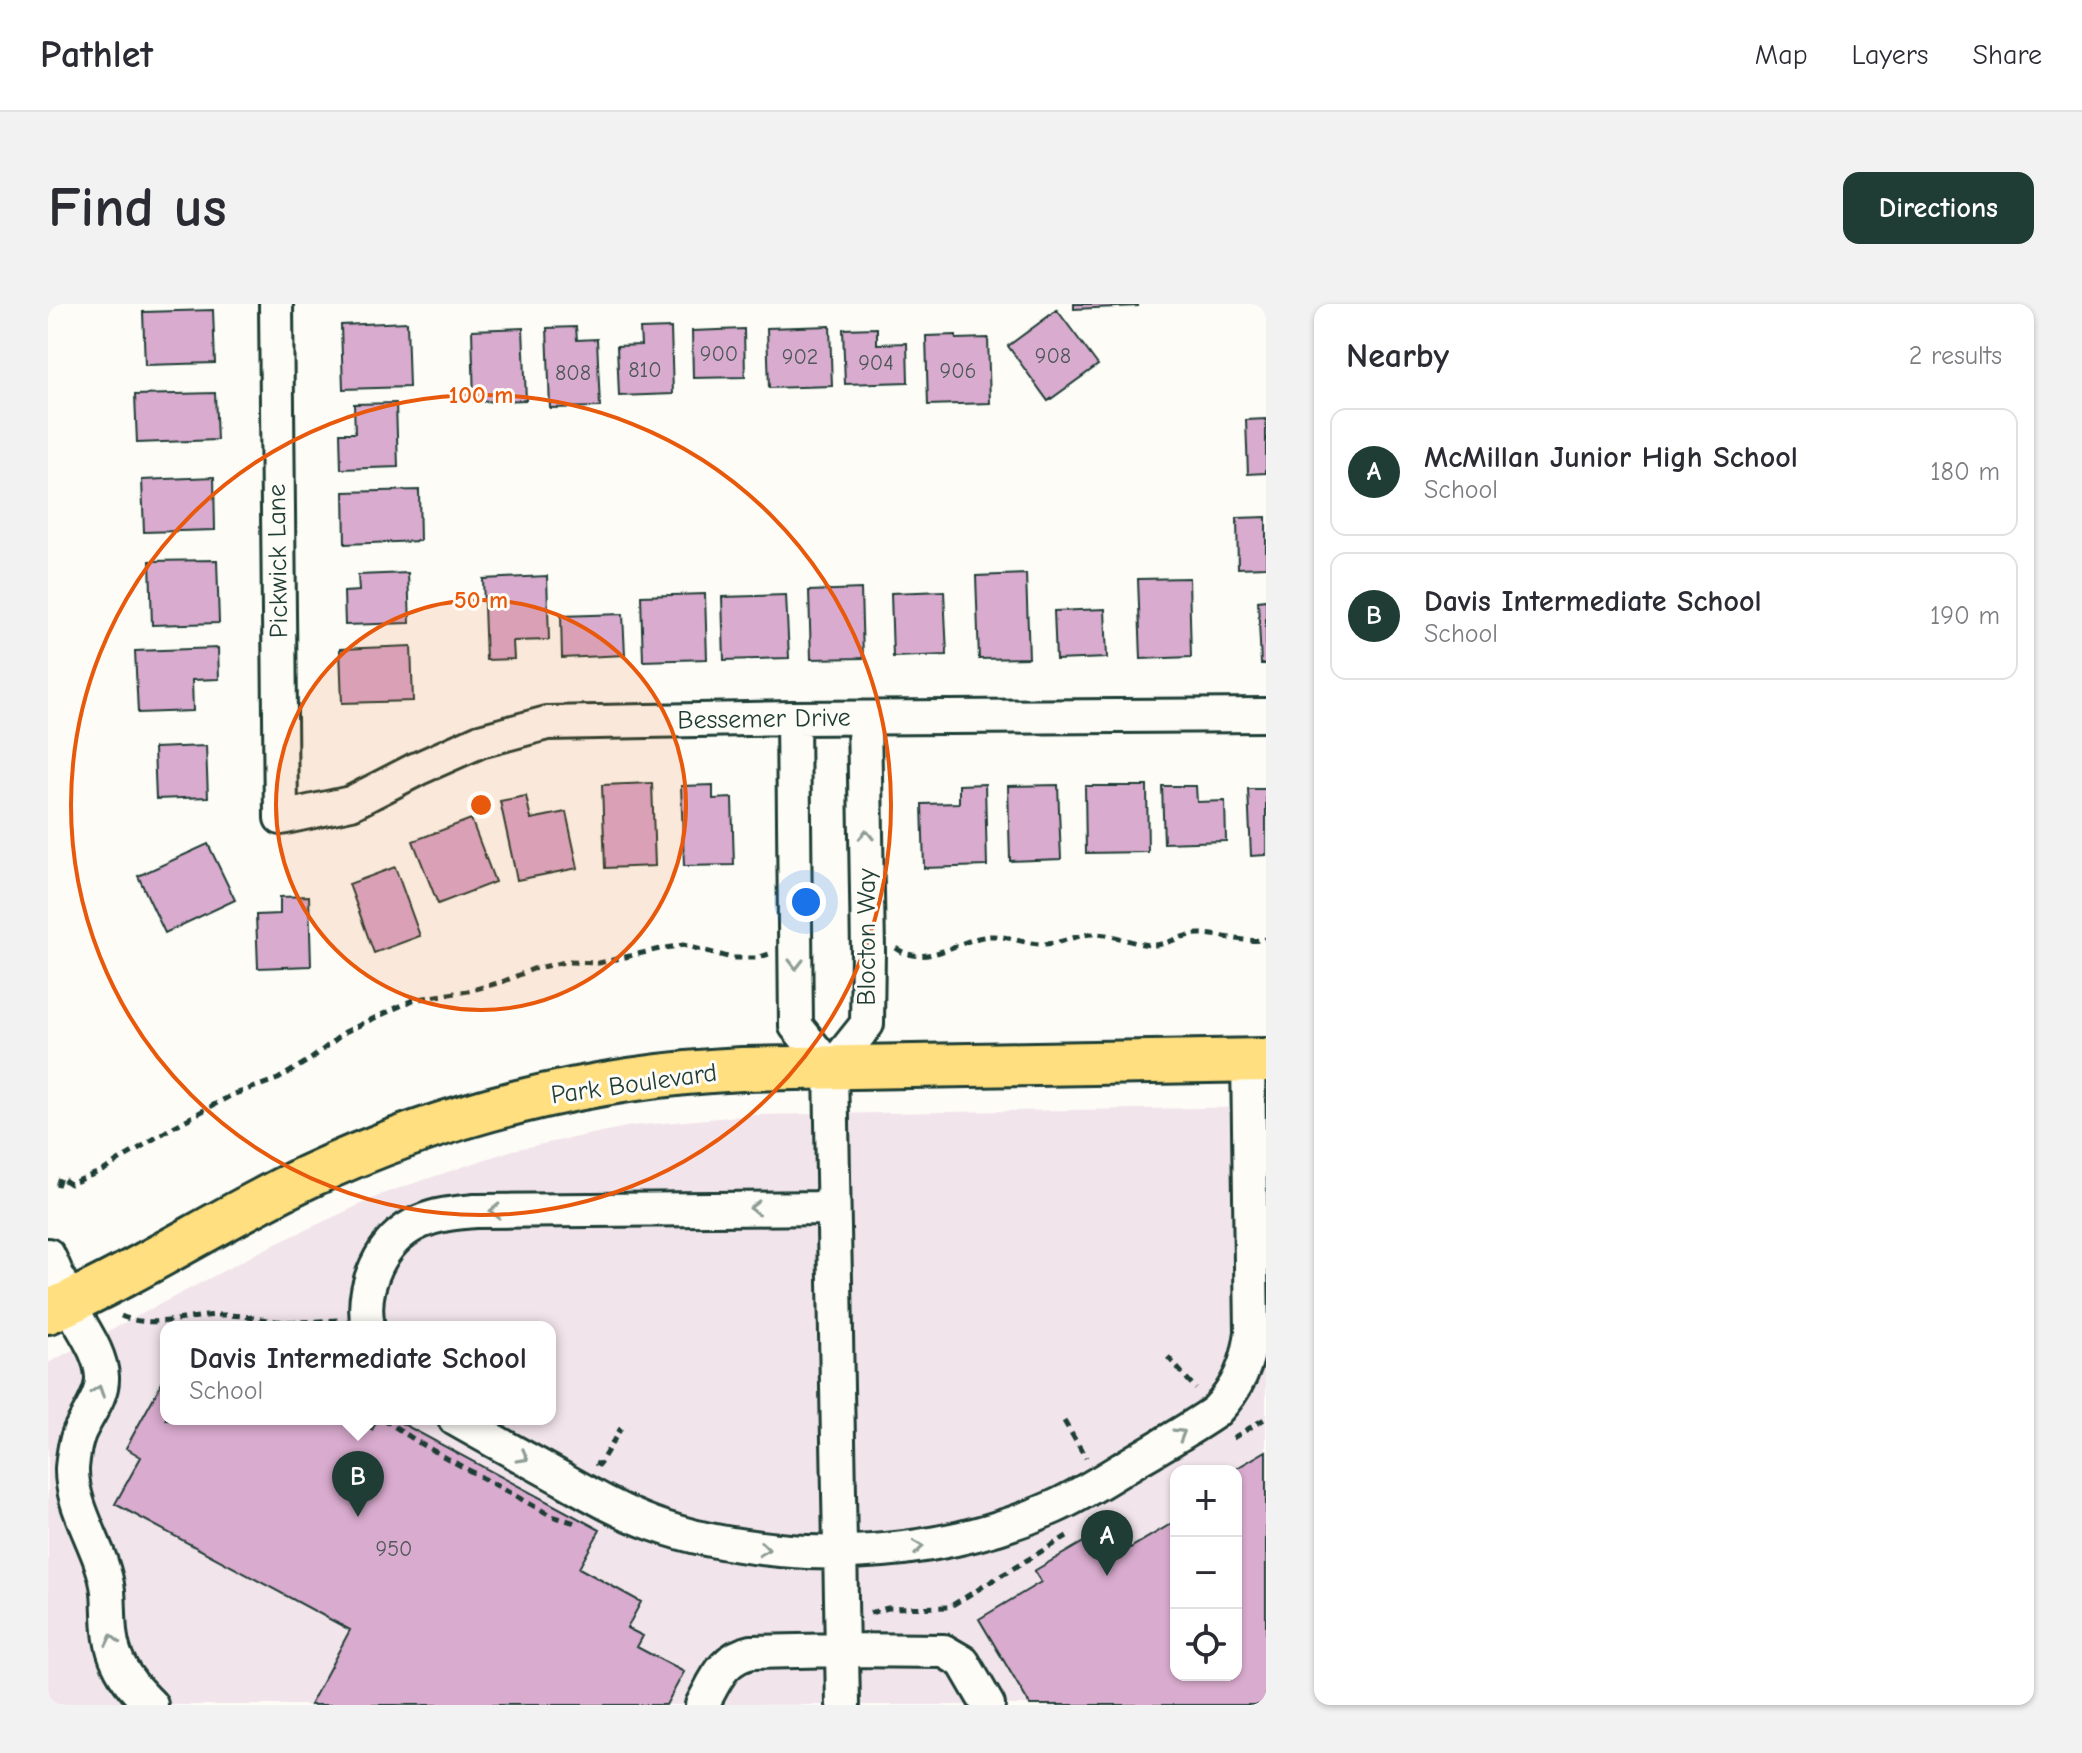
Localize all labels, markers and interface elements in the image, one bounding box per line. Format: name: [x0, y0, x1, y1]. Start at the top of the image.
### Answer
text: Pathlet: [40, 33, 153, 77]
text: Map: [1755, 39, 1808, 71]
text: Layers: [1852, 39, 1928, 71]
text: Share: [1972, 39, 2042, 71]
button: Directions: [1843, 172, 2034, 244]
text: Find us: [48, 176, 227, 240]
text: Nearby: [1346, 336, 1449, 376]
house number: 900: [700, 341, 738, 367]
text: 2 results: [1909, 341, 2002, 371]
house number: 908: [1035, 343, 1071, 369]
house number: 902: [782, 344, 818, 370]
house number: 904: [858, 350, 894, 376]
house number: 810: [628, 357, 662, 383]
house number: 906: [939, 358, 977, 384]
house number: 808: [555, 360, 591, 386]
text: 100 m: [449, 381, 513, 409]
text: McMillan Junior High School: [1424, 440, 1798, 475]
text: A: [1367, 457, 1381, 487]
text: 180 m: [1930, 457, 2000, 487]
text: School: [1424, 475, 1498, 505]
street label: Pickwick Lane: [262, 484, 294, 638]
text: Davis Intermediate School: [1424, 584, 1762, 619]
text: 50 m: [454, 586, 508, 614]
text: B: [1366, 601, 1382, 631]
text: 190 m: [1930, 601, 2000, 631]
text: School: [1424, 619, 1498, 649]
street label: Bessemer Drive: [677, 702, 851, 736]
centre of rings: [467, 791, 495, 819]
one-way arrow: [857, 828, 875, 841]
street label: Blocton Way: [852, 868, 882, 1006]
your location: [786, 882, 826, 922]
one-way arrow: [787, 958, 804, 971]
street label: Park Boulevard: [549, 1057, 719, 1111]
one-way arrow: [748, 1200, 761, 1217]
one-way arrow: [488, 1202, 501, 1220]
popup: [160, 1321, 556, 1425]
text: Davis Intermediate School: [189, 1341, 527, 1376]
text: School: [189, 1376, 263, 1406]
one-way arrow: [88, 1385, 104, 1399]
one-way arrow: [1171, 1428, 1186, 1444]
one-way arrow: [514, 1447, 529, 1463]
pin: B: [332, 1451, 384, 1517]
map controls: [1170, 1465, 1242, 1681]
button: +: [1170, 1465, 1242, 1537]
pin: A: [1081, 1510, 1133, 1576]
house number: 950: [375, 1536, 413, 1562]
button: −: [1170, 1537, 1242, 1609]
one-way arrow: [911, 1539, 925, 1556]
one-way arrow: [758, 1541, 771, 1558]
button: locate: [1170, 1609, 1242, 1681]
one-way arrow: [104, 1634, 121, 1648]

